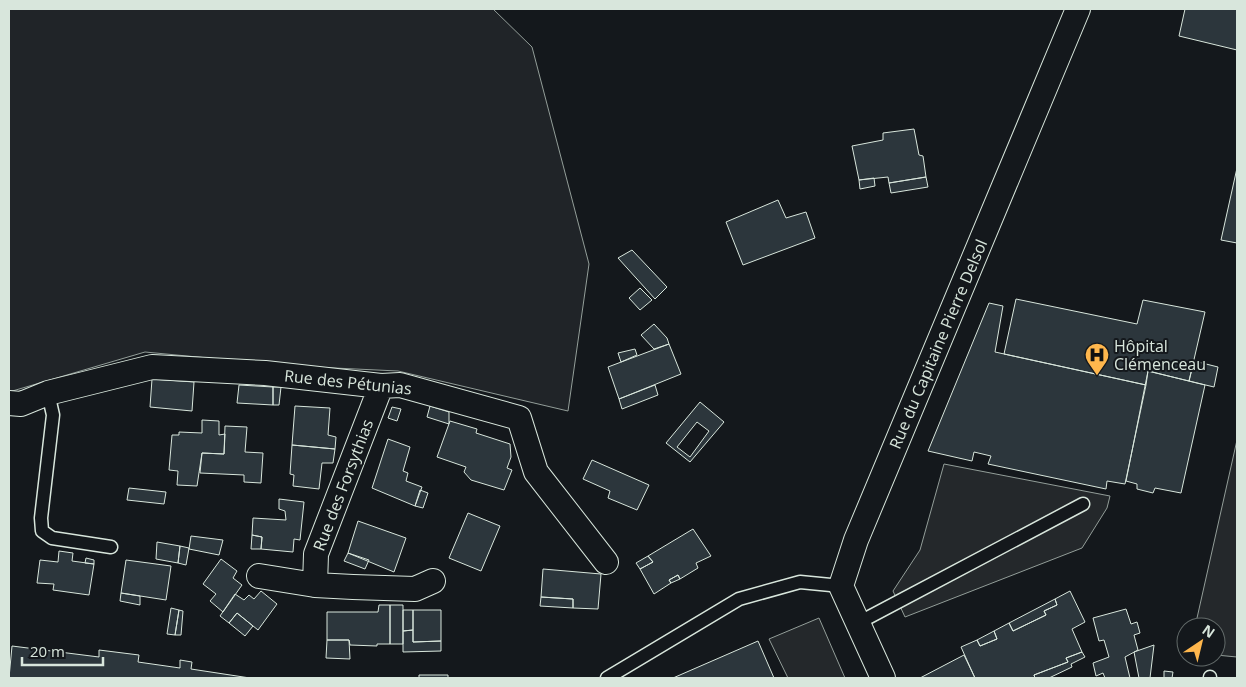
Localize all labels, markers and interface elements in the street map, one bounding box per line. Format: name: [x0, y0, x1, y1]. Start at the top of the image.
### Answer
street label: Rue du Capitaine Pierre Delsol: [884, 236, 992, 452]
place label: Hôpital Clémenceau: [1114, 335, 1206, 375]
hospital icon: Hôpital Clémenceau: [1084, 342, 1110, 376]
street label: Rue des Pétunias: [283, 364, 413, 400]
street label: Rue des Forsythias: [308, 416, 378, 554]
north arrow: [1176, 617, 1226, 667]
text: N: [1199, 620, 1219, 642]
scale bar: [22, 634, 104, 666]
text: 20 m: [30, 641, 65, 661]

